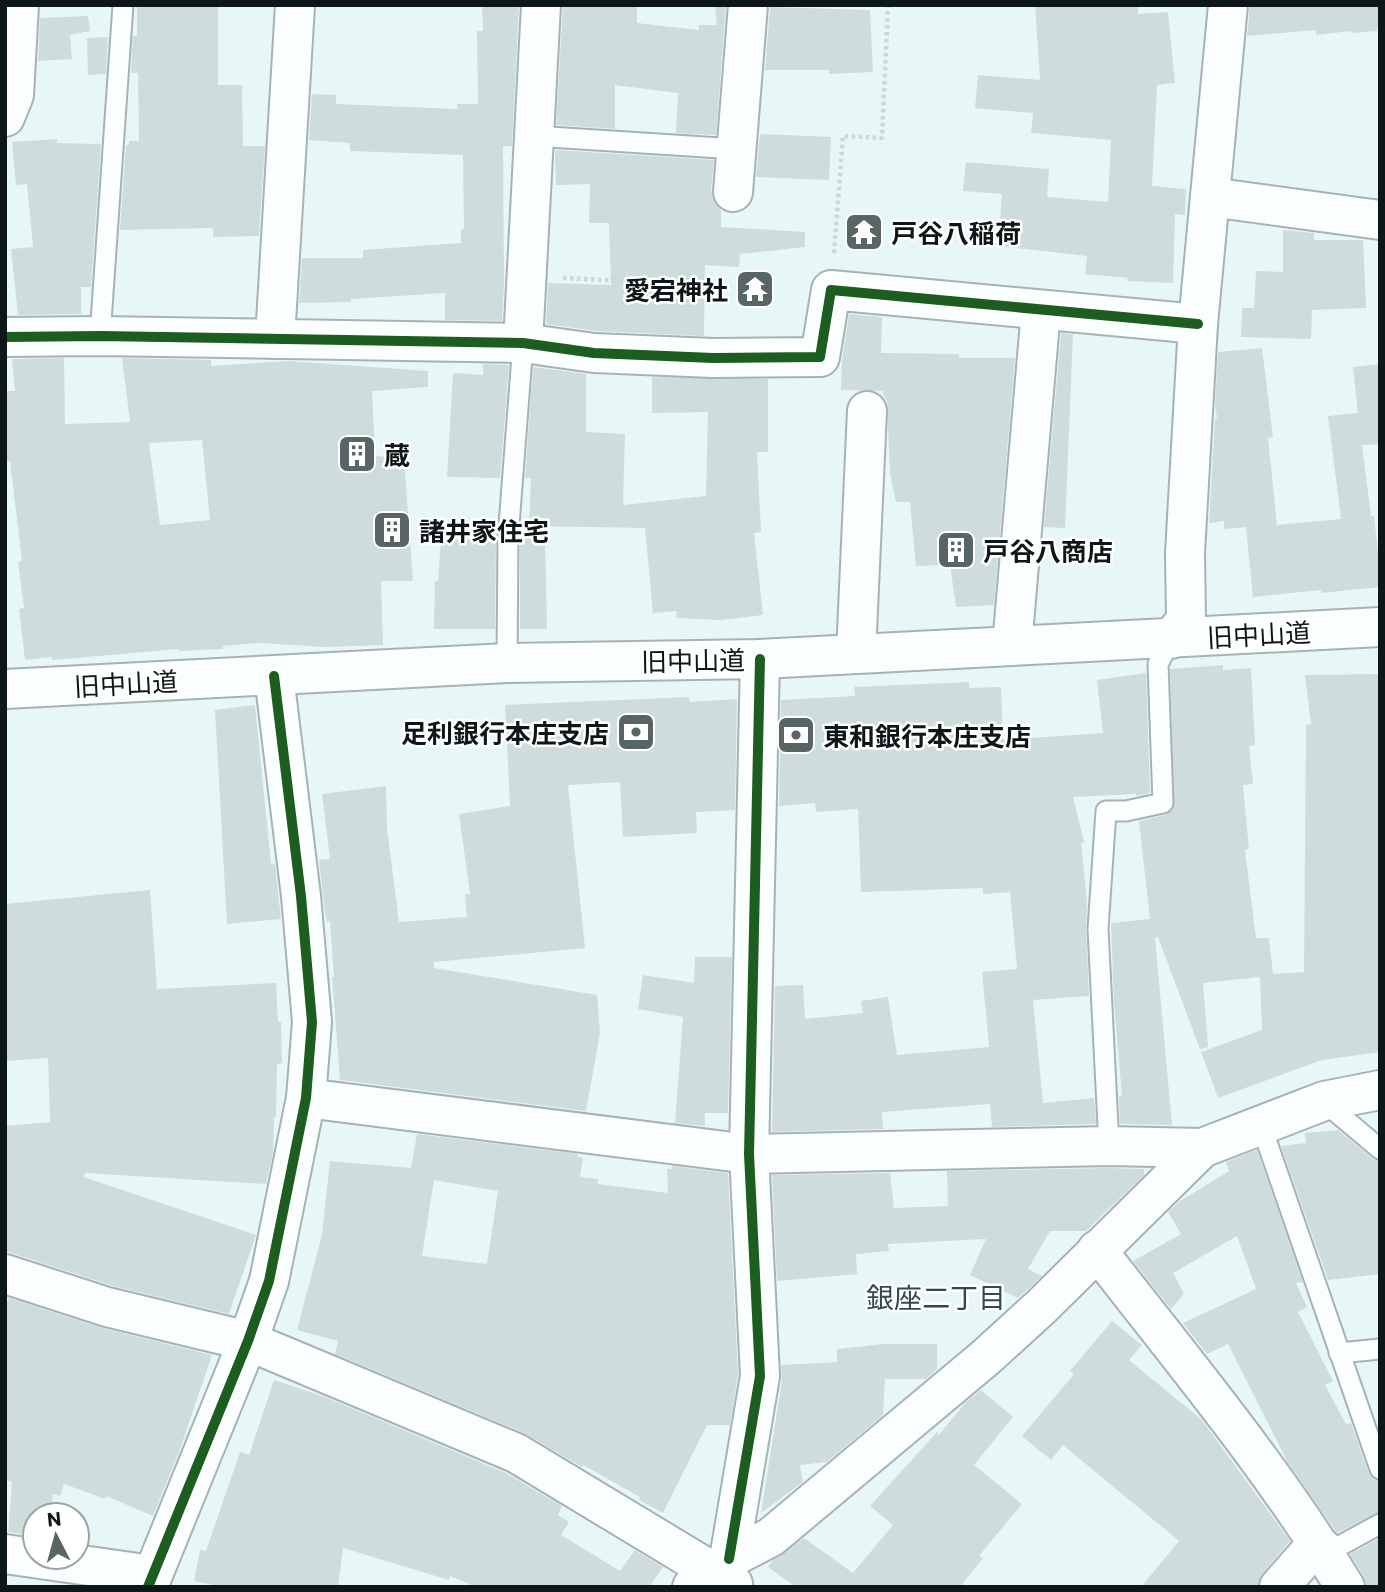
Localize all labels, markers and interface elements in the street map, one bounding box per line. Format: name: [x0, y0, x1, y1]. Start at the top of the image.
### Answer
temple icon: 戸谷八稲荷: [843, 211, 885, 253]
place label: 戸谷八稲荷: [891, 217, 1021, 248]
temple icon: 愛宕神社: [734, 268, 776, 310]
place label: 愛宕神社: [624, 274, 728, 305]
building icon: 蔵: [336, 433, 378, 475]
place label: 蔵: [384, 439, 410, 470]
building icon: 諸井家住宅: [371, 509, 413, 551]
place label: 諸井家住宅: [419, 515, 549, 546]
building icon: 戸谷八商店: [935, 529, 977, 571]
place label: 戸谷八商店: [983, 535, 1113, 566]
street label: 旧中山道: [1206, 616, 1312, 652]
street label: 旧中山道: [641, 644, 745, 676]
street label: 旧中山道: [73, 665, 179, 701]
bank icon: 足利銀行本庄支店: [615, 711, 657, 753]
bank icon: 東和銀行本庄支店: [775, 714, 817, 756]
place label: 足利銀行本庄支店: [401, 717, 609, 748]
place label: 東和銀行本庄支店: [823, 720, 1031, 751]
district label: 銀座二丁目: [866, 1280, 1006, 1314]
north arrow: [21, 1501, 91, 1571]
text: N: [46, 1506, 62, 1531]

